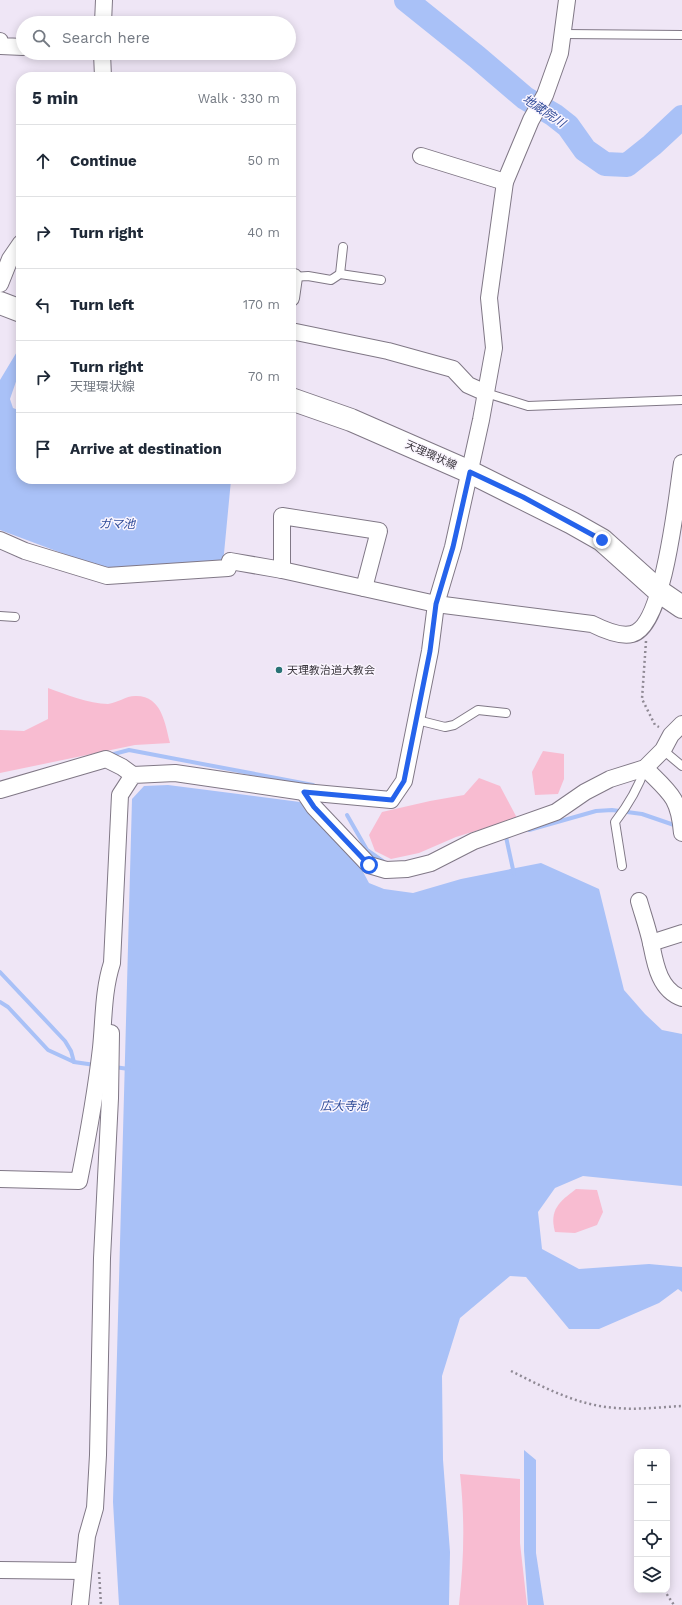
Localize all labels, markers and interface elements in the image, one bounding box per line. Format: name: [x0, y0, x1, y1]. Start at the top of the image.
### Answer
search box: [16, 16, 296, 60]
icon: search: [30, 27, 52, 49]
text: Search here: [62, 29, 150, 47]
text: 5 min: [32, 88, 78, 108]
text: Walk · 330 m: [198, 91, 280, 106]
water label: 地蔵院川: [520, 92, 569, 131]
icon: ahead: [32, 150, 54, 172]
text: Continue: [70, 152, 137, 170]
text: 50 m: [248, 153, 280, 168]
icon: right: [32, 222, 54, 244]
text: Turn right: [70, 224, 143, 242]
text: 40 m: [247, 225, 280, 240]
icon: left: [32, 294, 54, 316]
text: Turn left: [70, 296, 134, 314]
text: 170 m: [243, 297, 280, 312]
text: Turn right: [70, 358, 143, 376]
icon: right: [32, 366, 54, 388]
text: 70 m: [248, 369, 280, 384]
text: 天理環状線: [70, 379, 135, 394]
icon: arrive: [32, 438, 54, 460]
street label: 天理環状線: [403, 438, 459, 472]
text: Arrive at destination: [70, 440, 222, 458]
water label: ガマ池: [99, 517, 136, 531]
route end: [593, 531, 611, 549]
place label: 天理教治道大教会: [287, 664, 375, 677]
marker: 天理教治道大教会: [274, 665, 284, 675]
route start: [360, 856, 378, 874]
water label: 広大寺池: [320, 1099, 369, 1113]
map controls: [634, 1449, 670, 1593]
button: +: [634, 1449, 670, 1485]
button: −: [634, 1485, 670, 1521]
button: locate: [634, 1521, 670, 1557]
button: layers: [634, 1557, 670, 1593]

